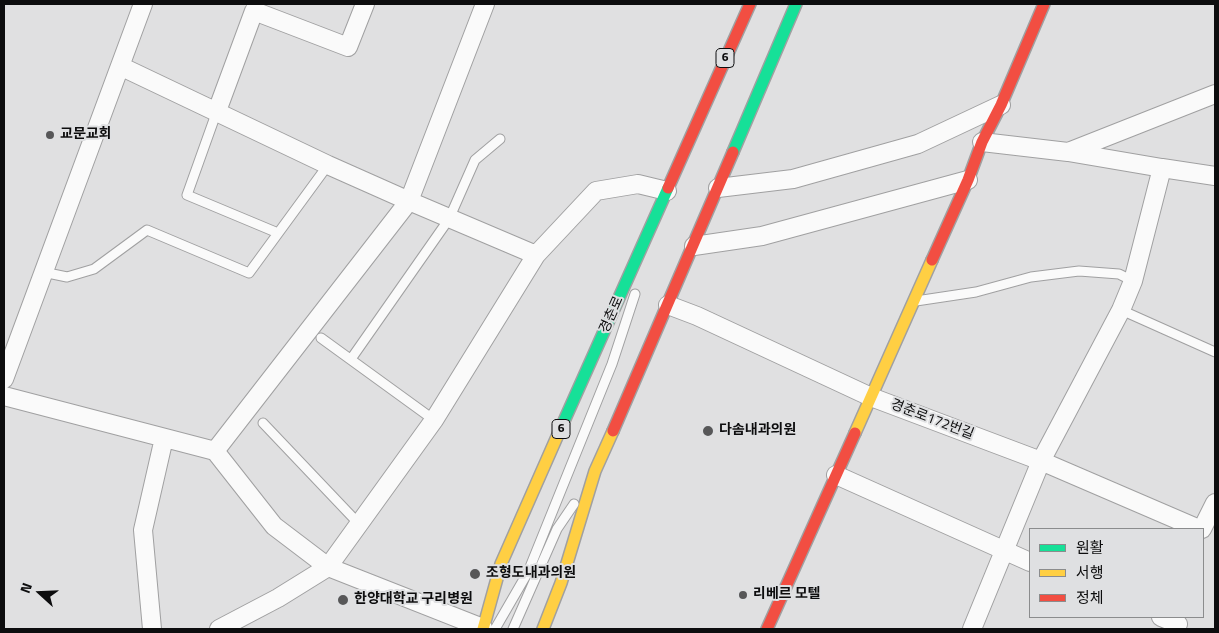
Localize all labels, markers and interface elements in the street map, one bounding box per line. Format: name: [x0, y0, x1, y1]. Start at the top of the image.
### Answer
road number: 6: [716, 48, 734, 68]
place label: 교문교회: [60, 127, 112, 143]
marker: 교문교회: [44, 129, 56, 141]
street label: 경춘로: [596, 294, 628, 336]
street label: 경춘로172번길: [888, 396, 976, 444]
road number: 6: [552, 419, 570, 438]
place label: 다솜내과의원: [719, 423, 796, 439]
marker: 다솜내과의원: [701, 424, 715, 438]
legend: [1029, 528, 1204, 618]
text: 원활: [1076, 536, 1104, 559]
text: 서행: [1076, 561, 1104, 584]
place label: 조형도내과의원: [486, 566, 576, 582]
marker: 조형도내과의원: [468, 567, 482, 581]
north arrow: [15, 568, 65, 618]
text: N: [14, 580, 37, 596]
text: 정체: [1076, 586, 1104, 609]
place label: 리베르 모텔: [753, 587, 820, 603]
marker: 리베르 모텔: [737, 589, 749, 601]
place label: 한양대학교 구리병원: [354, 592, 473, 608]
marker: 한양대학교 구리병원: [336, 593, 350, 607]

